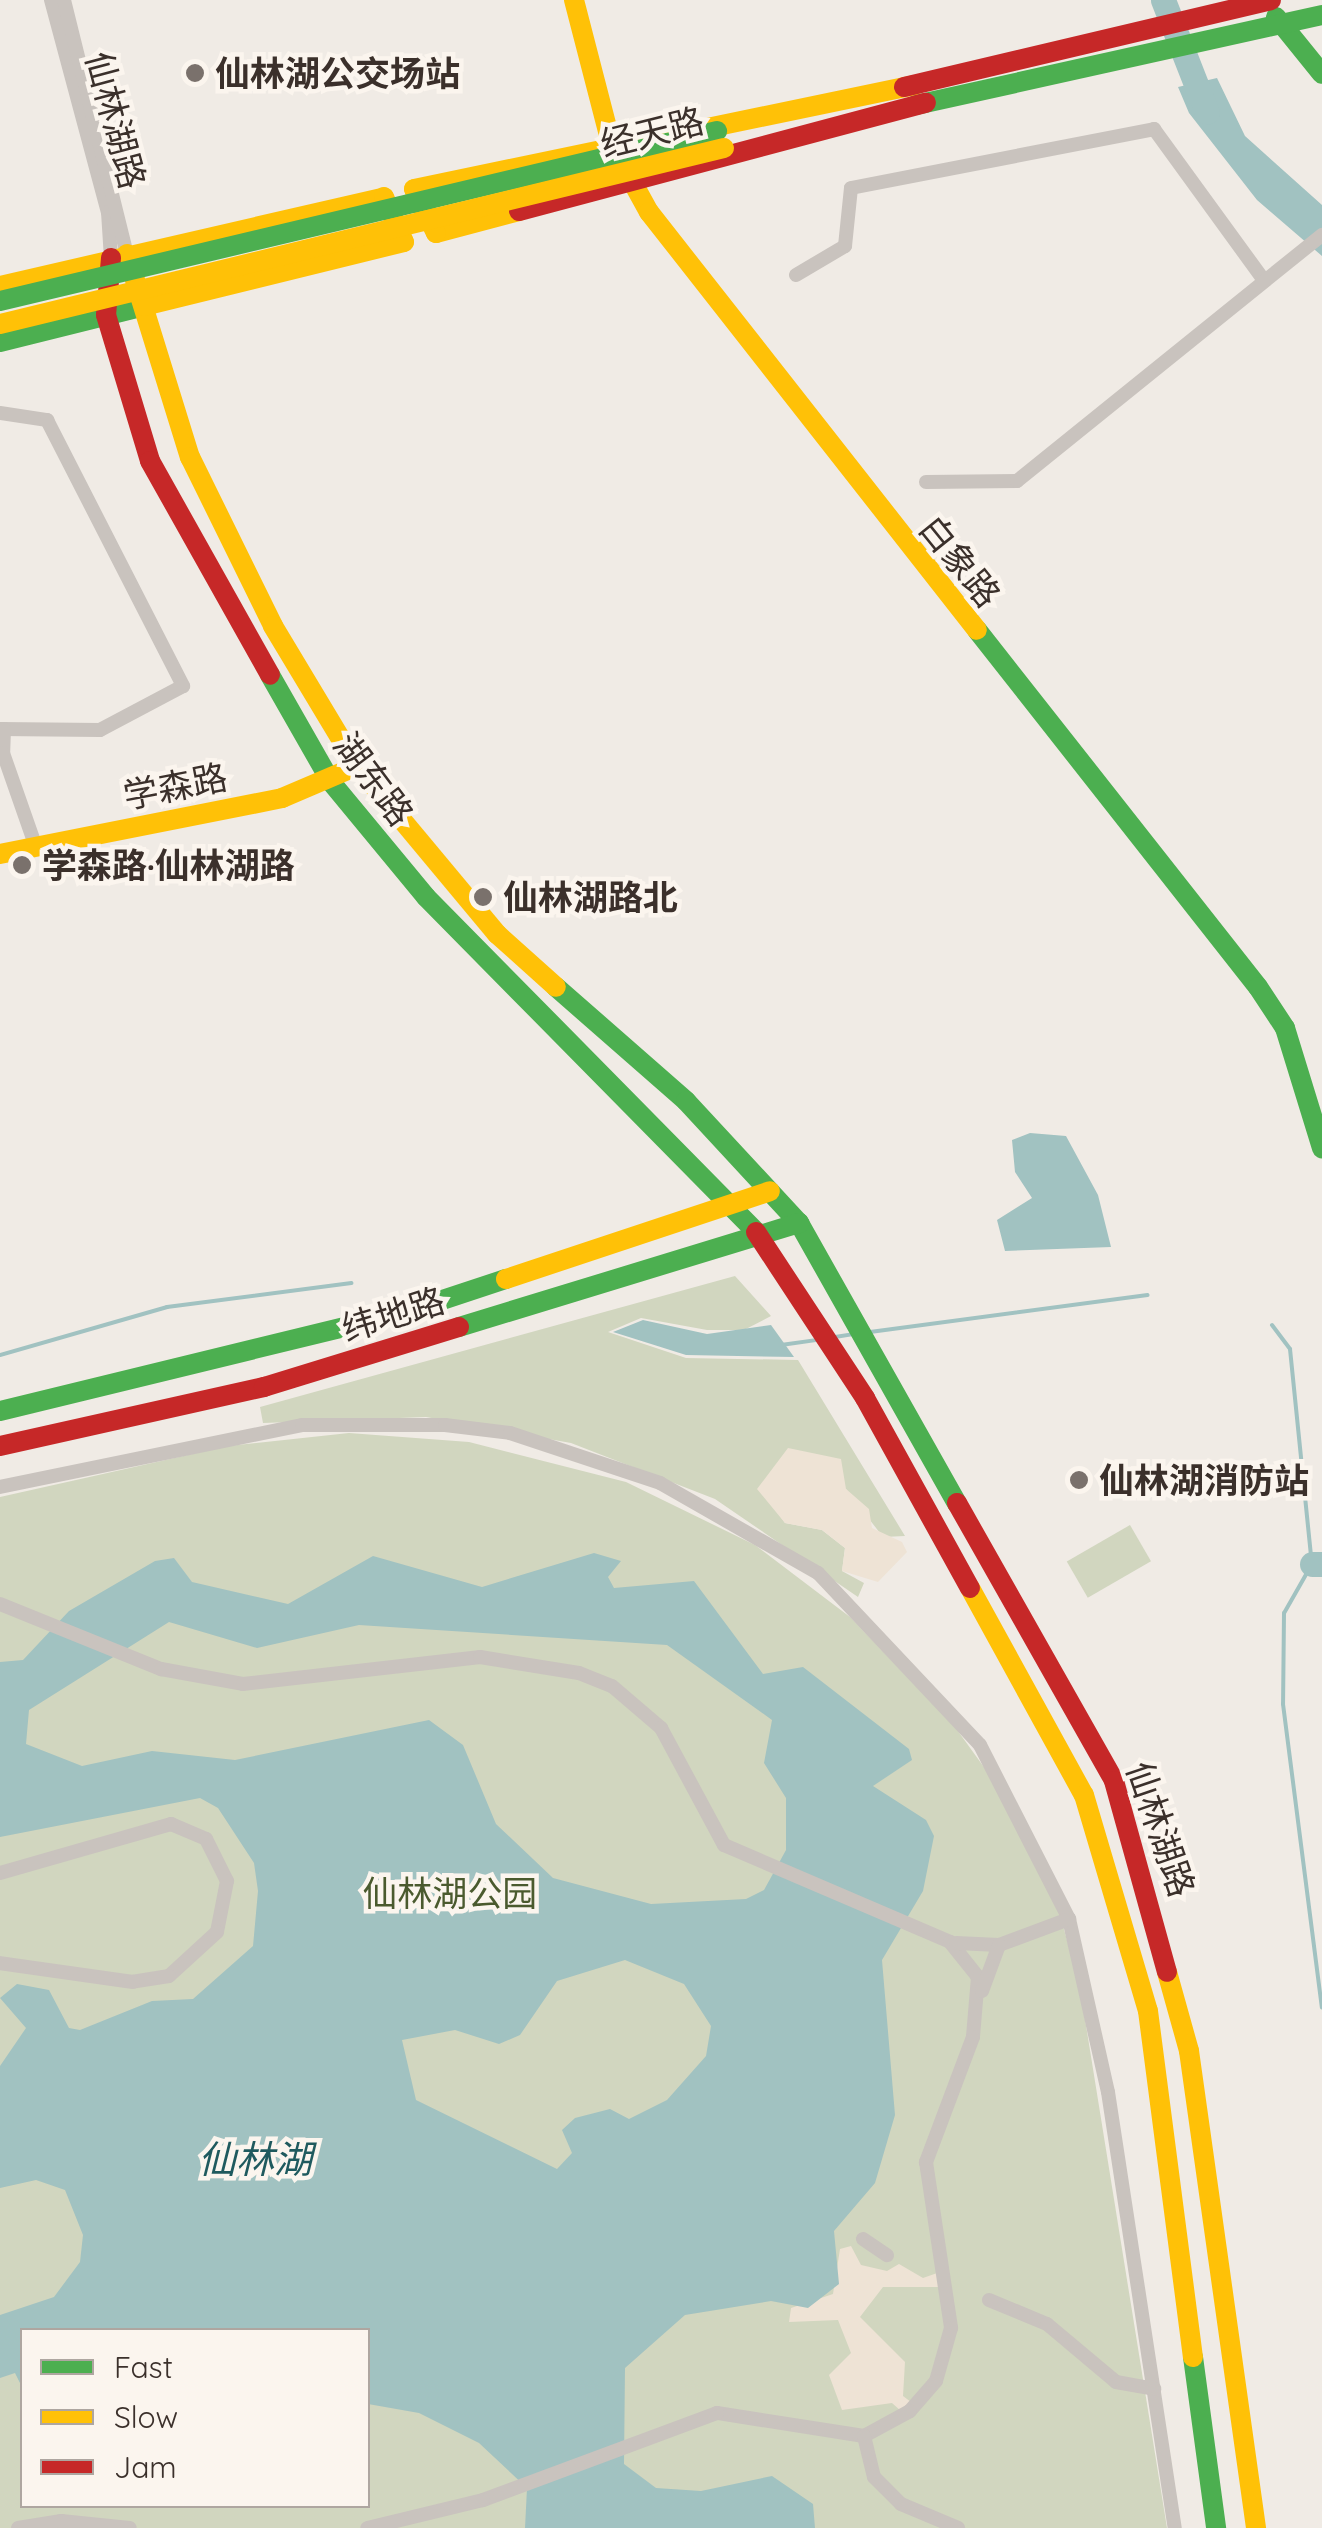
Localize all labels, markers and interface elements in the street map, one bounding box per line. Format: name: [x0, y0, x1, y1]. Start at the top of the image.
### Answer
street label: 仙林湖路: [78, 47, 154, 193]
place label: 仙林湖公交场站: [215, 52, 460, 94]
marker: 仙林湖公交场站: [184, 62, 206, 84]
street label: 经天路: [596, 99, 708, 165]
street label: 白象路: [911, 507, 1009, 615]
street label: 湖东路: [326, 724, 422, 834]
street label: 学森路: [119, 755, 231, 817]
place label: 学森路·仙林湖路: [42, 844, 295, 886]
marker: 学森路·仙林湖路: [11, 854, 33, 876]
place label: 仙林湖路北: [503, 876, 678, 918]
marker: 仙林湖路北: [472, 886, 494, 908]
street label: 纬地路: [337, 1279, 449, 1349]
place label: 仙林湖消防站: [1099, 1459, 1309, 1501]
marker: 仙林湖消防站: [1068, 1469, 1090, 1491]
street label: 仙林湖路: [1118, 1756, 1204, 1902]
park label: 仙林湖公园: [363, 1872, 537, 1914]
water label: 仙林湖: [198, 2137, 312, 2183]
legend: [20, 2328, 370, 2508]
text: Fast: [114, 2348, 173, 2386]
text: Slow: [114, 2398, 178, 2436]
text: Jam: [114, 2448, 177, 2486]

